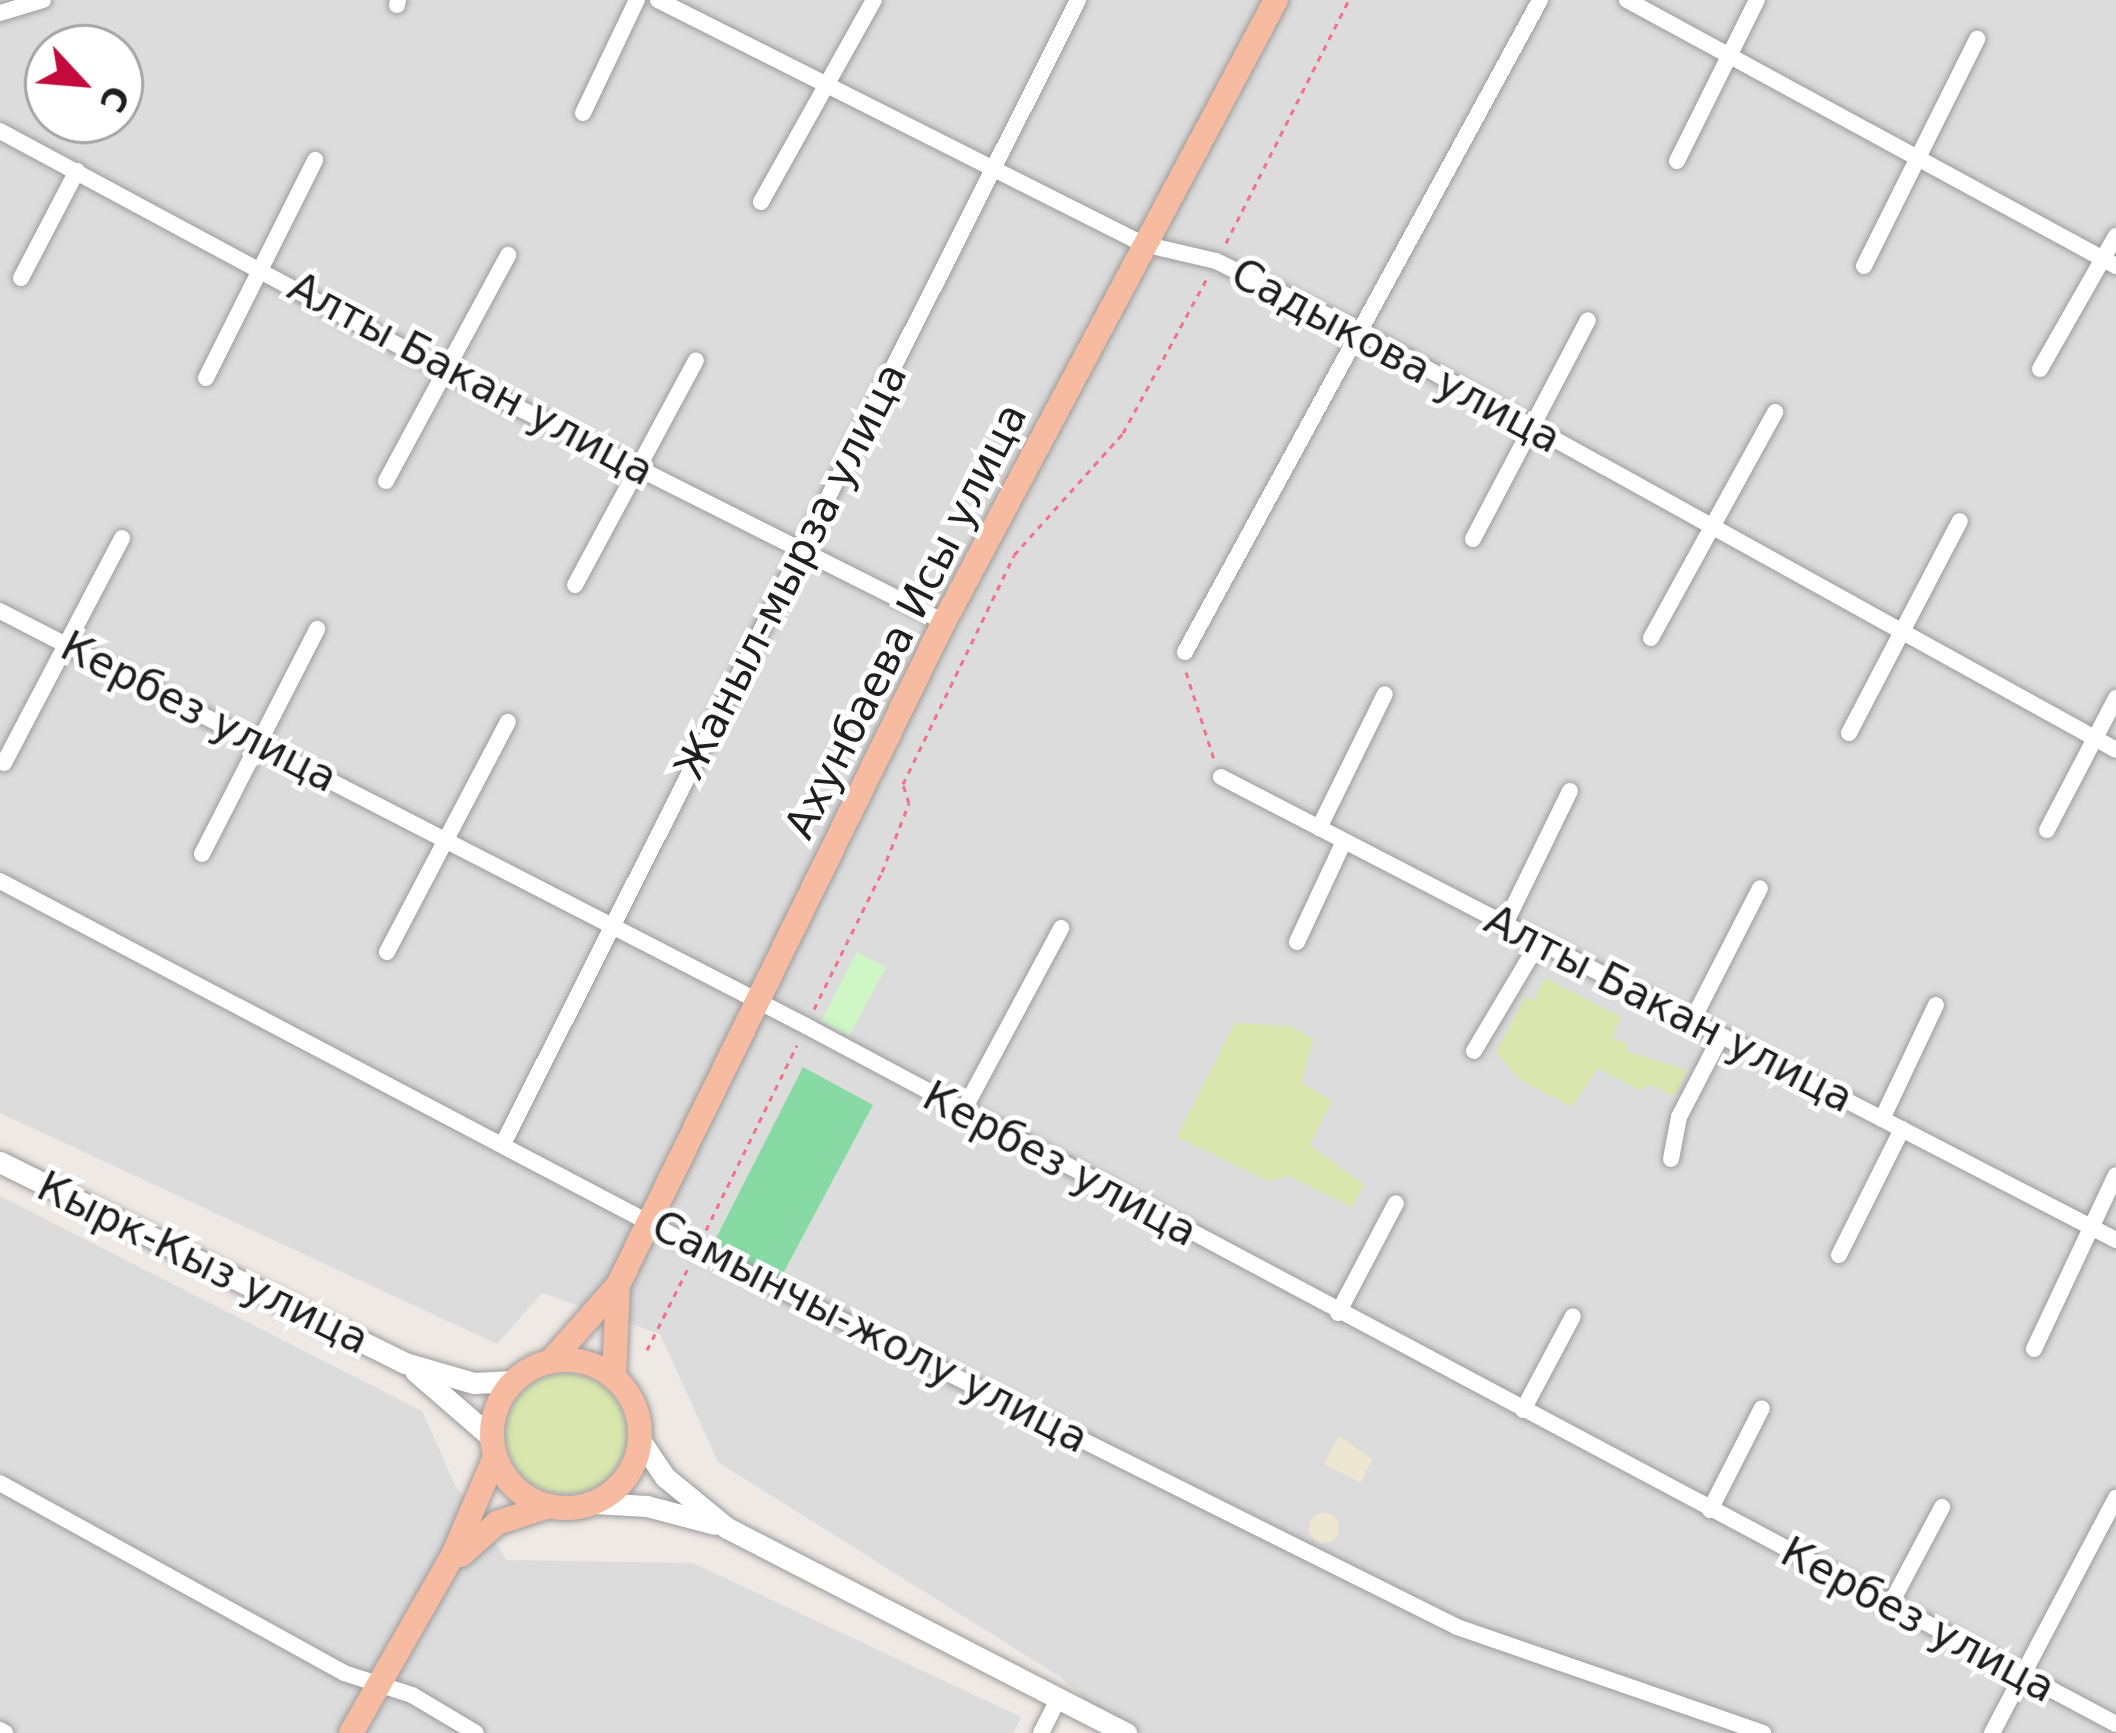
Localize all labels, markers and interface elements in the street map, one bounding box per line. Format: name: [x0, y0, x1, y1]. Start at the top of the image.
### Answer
north arrow: [24, 24, 144, 144]
text: С: [91, 79, 137, 118]
street label: Садыкова улица: [1223, 248, 1569, 464]
street label: Алты Бакан улица: [280, 261, 662, 497]
street label: Жаныл-мырза улица: [664, 355, 918, 787]
street label: Ахунбаева Исы улица: [774, 395, 1038, 847]
street label: Кербез улица: [53, 621, 345, 803]
street label: Алты Бакан улица: [1477, 894, 1861, 1124]
street label: Кербез улица: [914, 1071, 1206, 1257]
street label: Кырк-Кыз улица: [29, 1161, 377, 1365]
street label: Самынчы-жолу улица: [644, 1200, 1096, 1464]
street label: Кербез улица: [1772, 1527, 2064, 1713]

